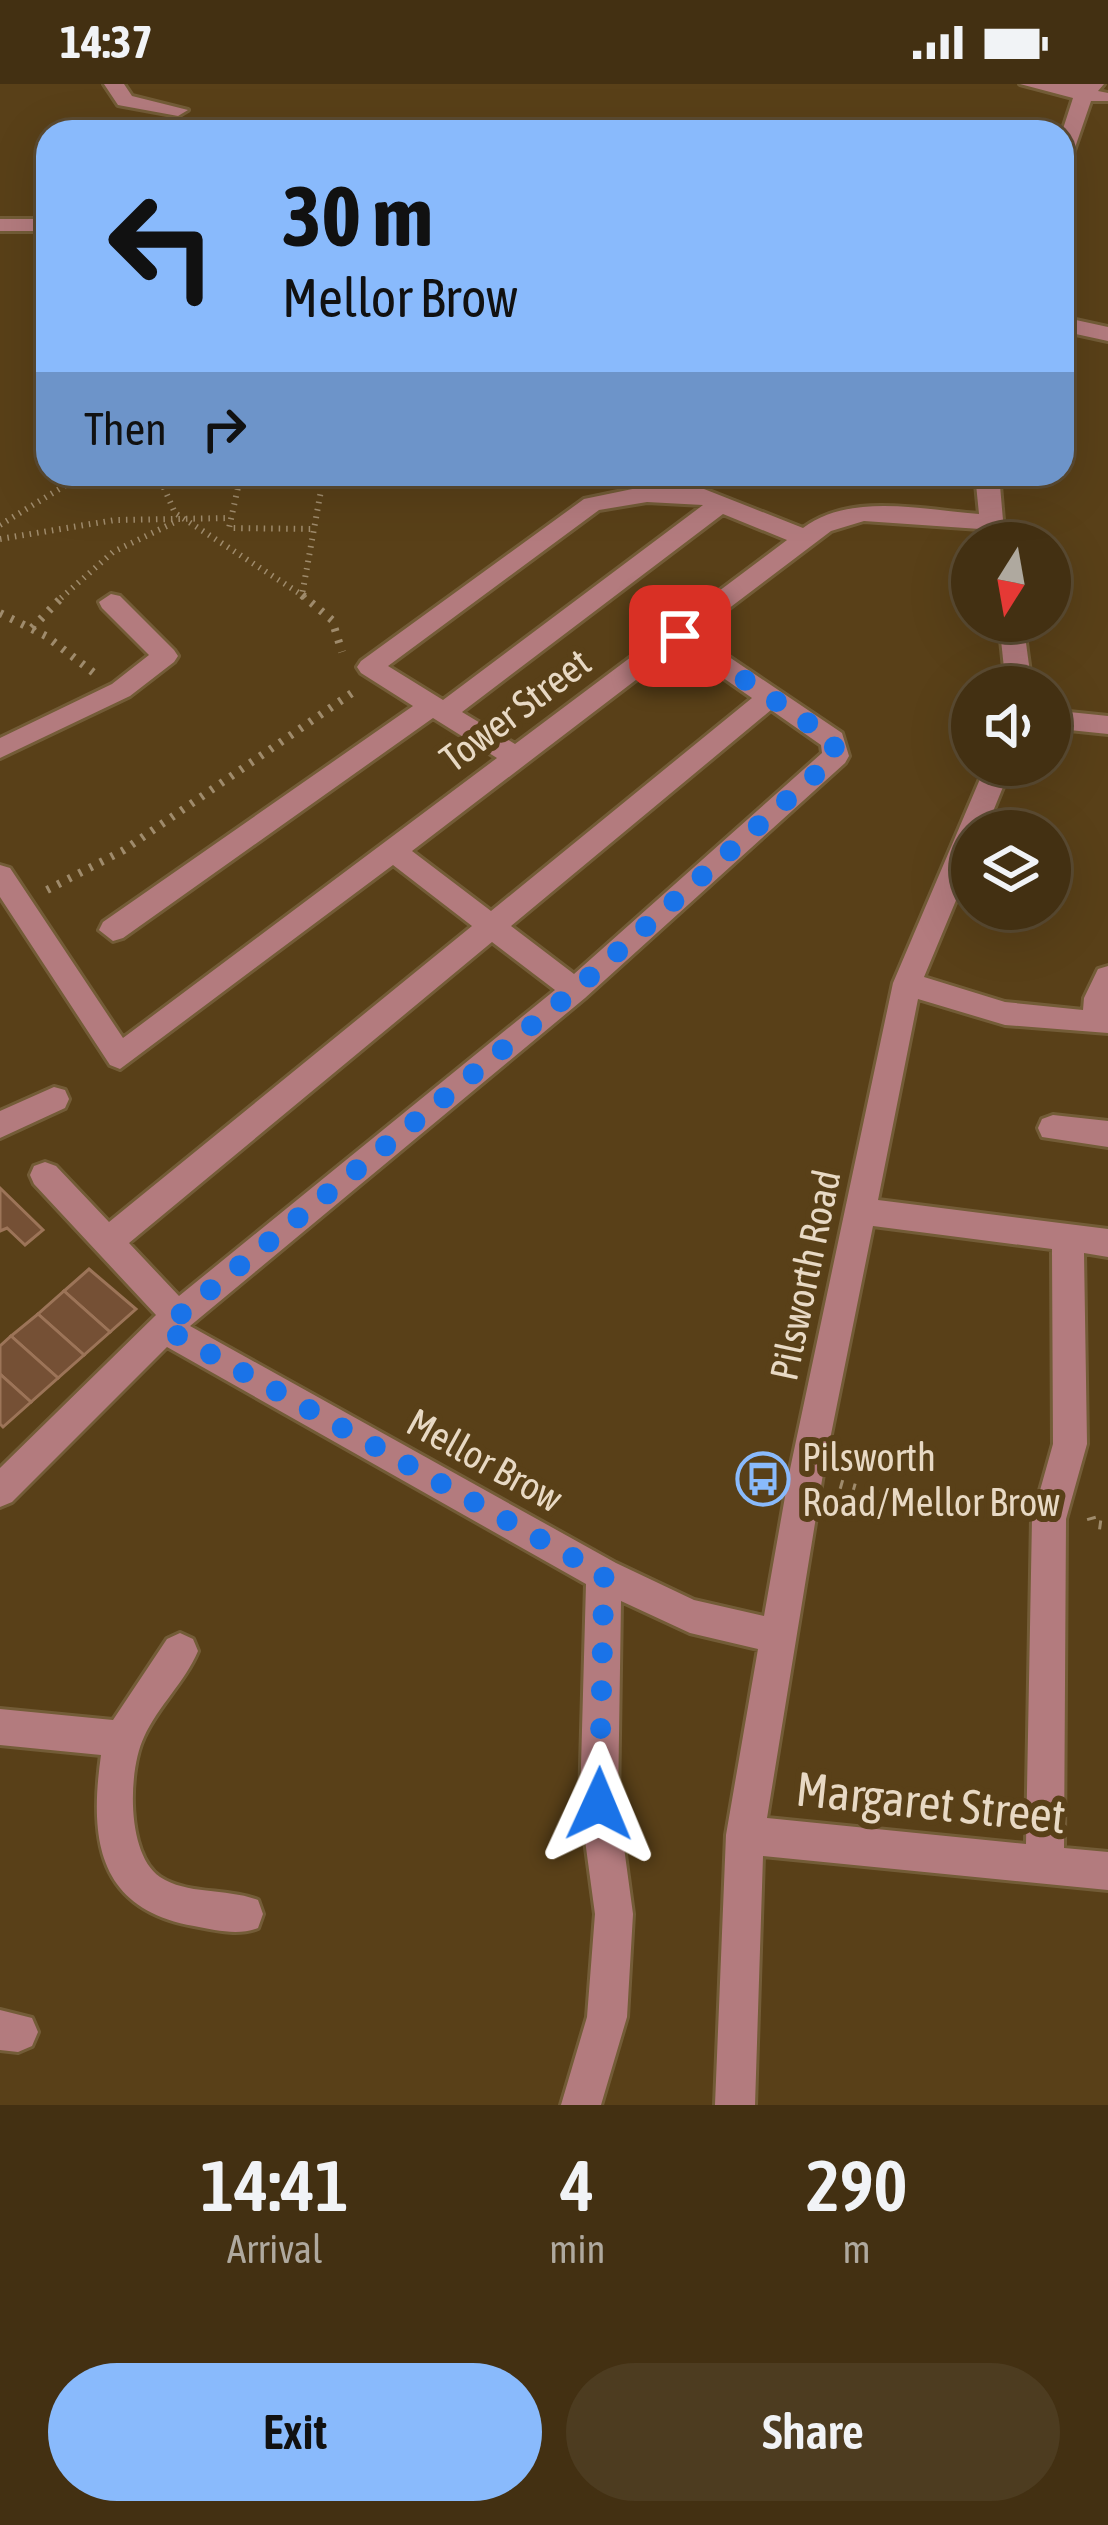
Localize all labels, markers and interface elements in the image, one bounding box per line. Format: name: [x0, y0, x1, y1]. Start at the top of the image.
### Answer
text: 14:37: [60, 16, 153, 68]
icon: left: [84, 168, 240, 324]
text: 30 m: [282, 168, 433, 264]
text: Mellor Brow: [282, 267, 518, 328]
icon: right: [191, 396, 257, 462]
text: Then: [84, 403, 167, 455]
north arrow: [951, 522, 1071, 642]
map controls: [951, 522, 1071, 930]
pin: [629, 585, 731, 687]
icon: arrive: [647, 603, 713, 669]
street label: Tower Street: [432, 640, 598, 780]
button: sound: [951, 666, 1071, 786]
button: layers: [951, 810, 1071, 930]
street label: Pilsworth Road: [761, 1166, 849, 1384]
street label: Mellor Brow: [400, 1399, 570, 1521]
place label: Pilsworth Road/Mellor Brow: [802, 1435, 1060, 1524]
bus stop icon: Pilsworth Road/Mellor Brow: [735, 1451, 791, 1507]
position arrow: [536, 1741, 662, 1867]
street label: Margaret Street: [793, 1760, 1069, 1844]
text: 14:41: [201, 2144, 349, 2226]
text: 4: [560, 2144, 594, 2226]
text: 290: [806, 2144, 907, 2226]
text: Arrival: [227, 2227, 322, 2271]
text: min: [549, 2227, 605, 2271]
text: m: [843, 2227, 871, 2271]
button: Exit: [48, 2363, 542, 2501]
button: Share: [566, 2363, 1060, 2501]

